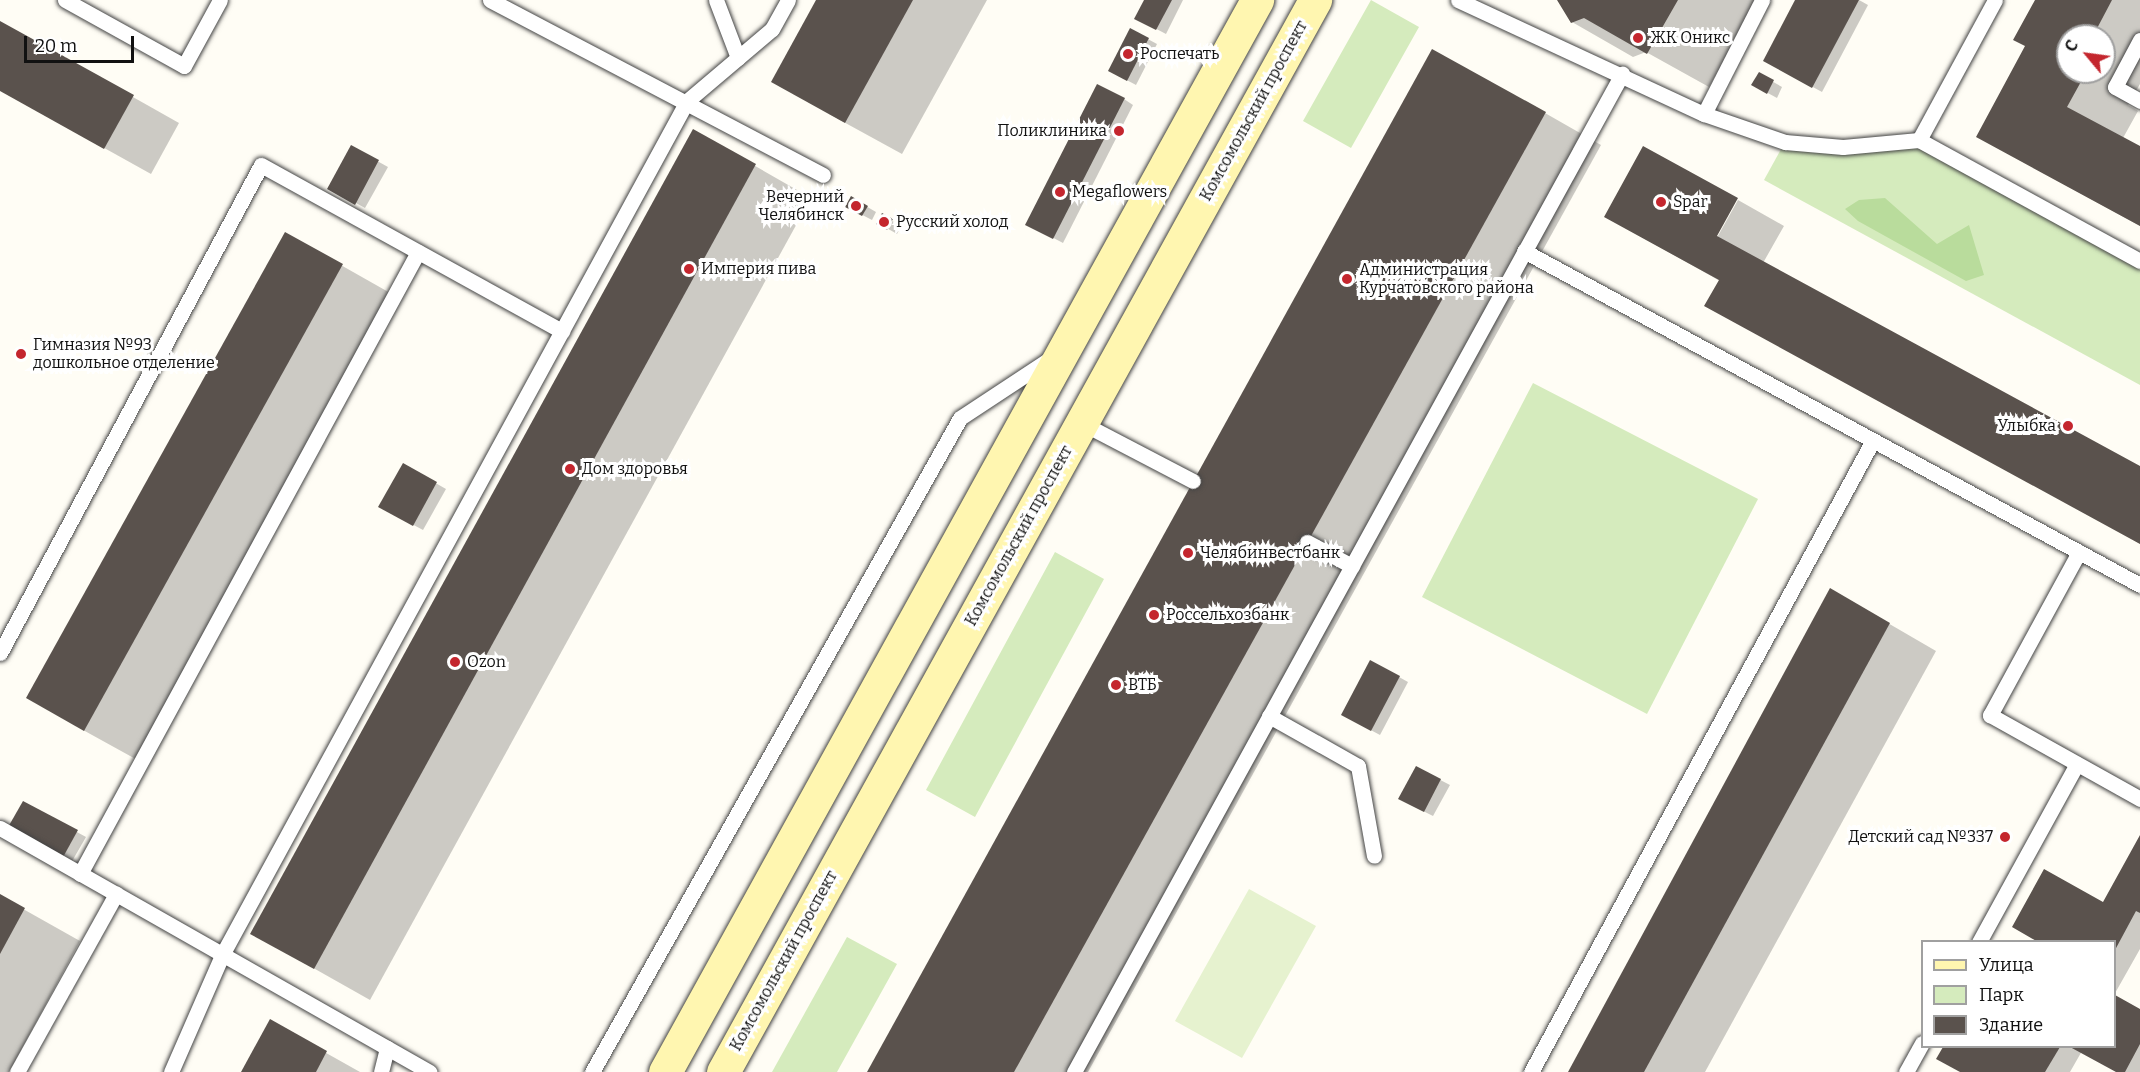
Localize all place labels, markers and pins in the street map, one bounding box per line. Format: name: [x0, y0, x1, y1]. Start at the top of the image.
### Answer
place label: ЖК Оникс: [1650, 28, 1730, 48]
marker: ЖК Оникс: [1631, 31, 1645, 45]
place label: Роспечать: [1140, 44, 1219, 64]
marker: Роспечать: [1121, 47, 1135, 61]
place label: Поликлиника: [997, 121, 1107, 141]
marker: Поликлиника: [1112, 124, 1126, 138]
place label: Megaflowers: [1072, 182, 1167, 202]
marker: Megaflowers: [1053, 185, 1067, 199]
place label: Вечерний Челябинск: [758, 187, 844, 225]
place label: Spar: [1673, 192, 1707, 212]
marker: Spar: [1654, 195, 1668, 209]
marker: Вечерний Челябинск: [849, 199, 863, 213]
place label: Русский холод: [896, 212, 1008, 232]
marker: Русский холод: [877, 215, 891, 229]
place label: Империя пива: [701, 259, 816, 279]
place label: Администрация Курчатовского района: [1359, 260, 1534, 298]
marker: Империя пива: [682, 262, 696, 276]
marker: Администрация Курчатовского района: [1340, 272, 1354, 286]
place label: Гимназия №93 дошкольное отделение: [33, 335, 215, 373]
marker: Гимназия №93 дошкольное отделение: [14, 347, 28, 361]
place label: Улыбка: [1997, 416, 2056, 436]
marker: Улыбка: [2061, 419, 2075, 433]
place label: Дом здоровья: [582, 459, 688, 479]
marker: Дом здоровья: [563, 462, 577, 476]
place label: Челябинвестбанк: [1200, 543, 1340, 563]
marker: Челябинвестбанк: [1181, 546, 1195, 560]
place label: Россельхозбанк: [1166, 605, 1289, 625]
marker: Россельхозбанк: [1147, 608, 1161, 622]
place label: Ozon: [467, 652, 506, 672]
marker: Ozon: [448, 655, 462, 669]
place label: ВТБ: [1128, 675, 1157, 695]
marker: ВТБ: [1109, 678, 1123, 692]
place label: Детский сад №337: [1848, 827, 1993, 847]
marker: Детский сад №337: [1998, 830, 2012, 844]

